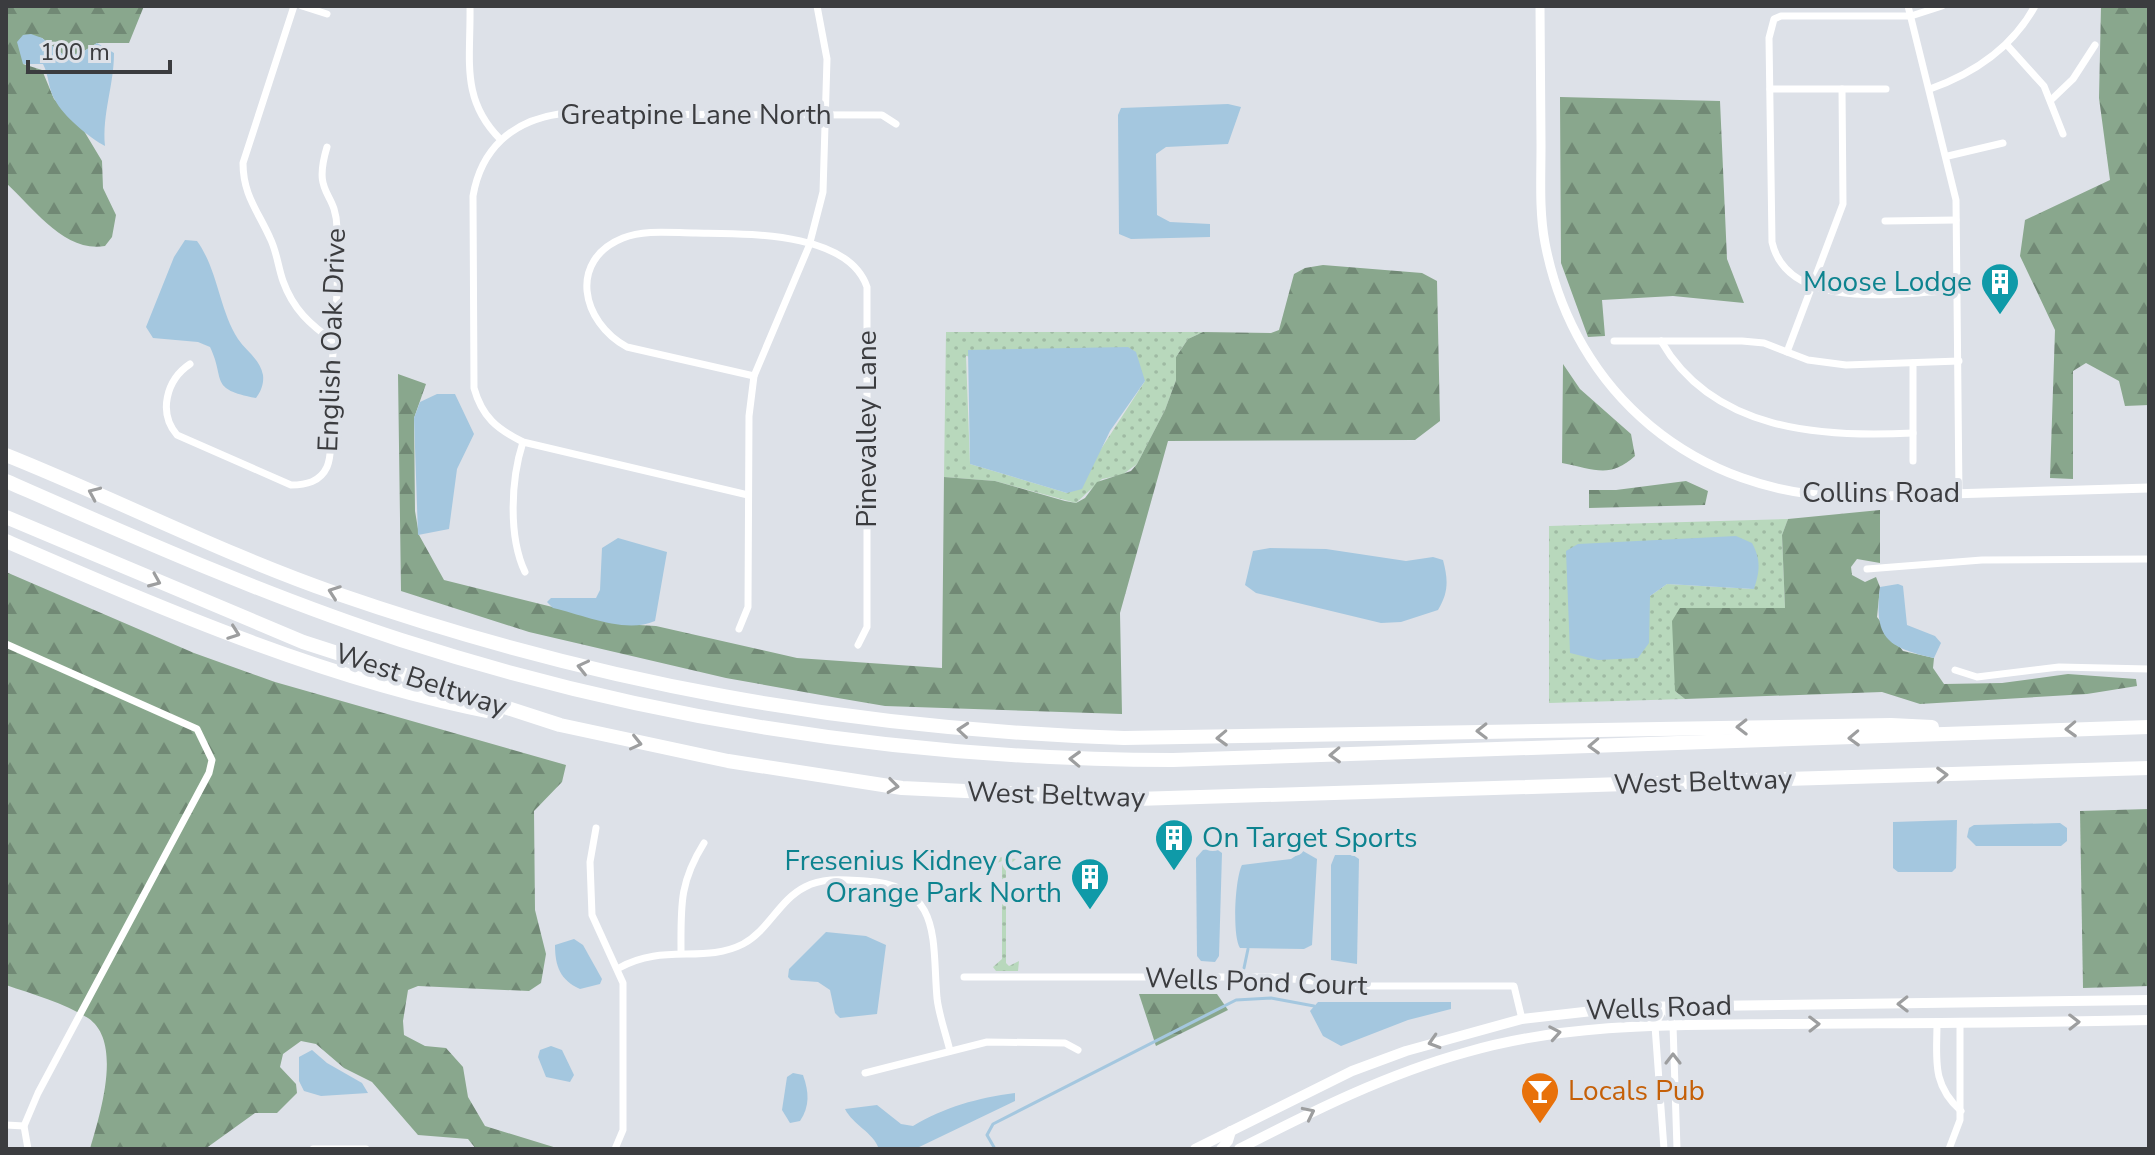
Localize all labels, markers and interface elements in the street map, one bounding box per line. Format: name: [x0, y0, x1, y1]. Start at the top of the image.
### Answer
scale bar: [28, 24, 170, 74]
text: 100 m: [40, 36, 110, 68]
street label: Greatpine Lane North: [560, 96, 832, 134]
street label: English Oak Drive: [309, 227, 355, 453]
building icon: Moose Lodge: [1979, 261, 2021, 316]
place label: Moose Lodge: [1803, 263, 1972, 301]
street label: Pinevalley Lane: [848, 330, 886, 528]
street label: Collins Road: [1802, 474, 1960, 512]
one-way arrow: [88, 487, 102, 503]
one-way arrow: [147, 572, 161, 588]
one-way arrow: [328, 586, 342, 602]
one-way arrow: [226, 623, 240, 640]
street label: West Beltway: [330, 634, 512, 726]
one-way arrow: [577, 659, 591, 676]
one-way arrow: [1735, 718, 1748, 736]
one-way arrow: [2064, 720, 2077, 737]
one-way arrow: [956, 722, 969, 739]
one-way arrow: [1475, 722, 1488, 739]
one-way arrow: [1215, 729, 1228, 746]
one-way arrow: [1847, 730, 1860, 747]
one-way arrow: [629, 734, 643, 751]
one-way arrow: [1587, 737, 1600, 754]
one-way arrow: [1328, 746, 1341, 763]
one-way arrow: [1068, 750, 1081, 767]
street label: West Beltway: [1613, 760, 1794, 804]
one-way arrow: [1936, 766, 1949, 783]
street label: West Beltway: [966, 773, 1147, 817]
one-way arrow: [886, 777, 900, 794]
building icon: On Target Sports: [1153, 817, 1195, 872]
place label: On Target Sports: [1202, 819, 1417, 857]
place label: Fresenius Kidney Care Orange Park North: [785, 842, 1062, 912]
building icon: Fresenius Kidney Care Orange Park North: [1069, 856, 1111, 911]
street label: Wells Pond Court: [1144, 959, 1368, 1005]
street label: Wells Road: [1585, 986, 1733, 1030]
one-way arrow: [1896, 995, 1909, 1012]
one-way arrow: [2068, 1013, 2081, 1031]
one-way arrow: [1808, 1015, 1821, 1033]
one-way arrow: [1548, 1026, 1562, 1043]
one-way arrow: [1427, 1033, 1441, 1049]
one-way arrow: [1664, 1052, 1682, 1065]
bar icon: Locals Pub: [1519, 1070, 1561, 1125]
place label: Locals Pub: [1568, 1072, 1705, 1110]
one-way arrow: [1300, 1108, 1315, 1123]

